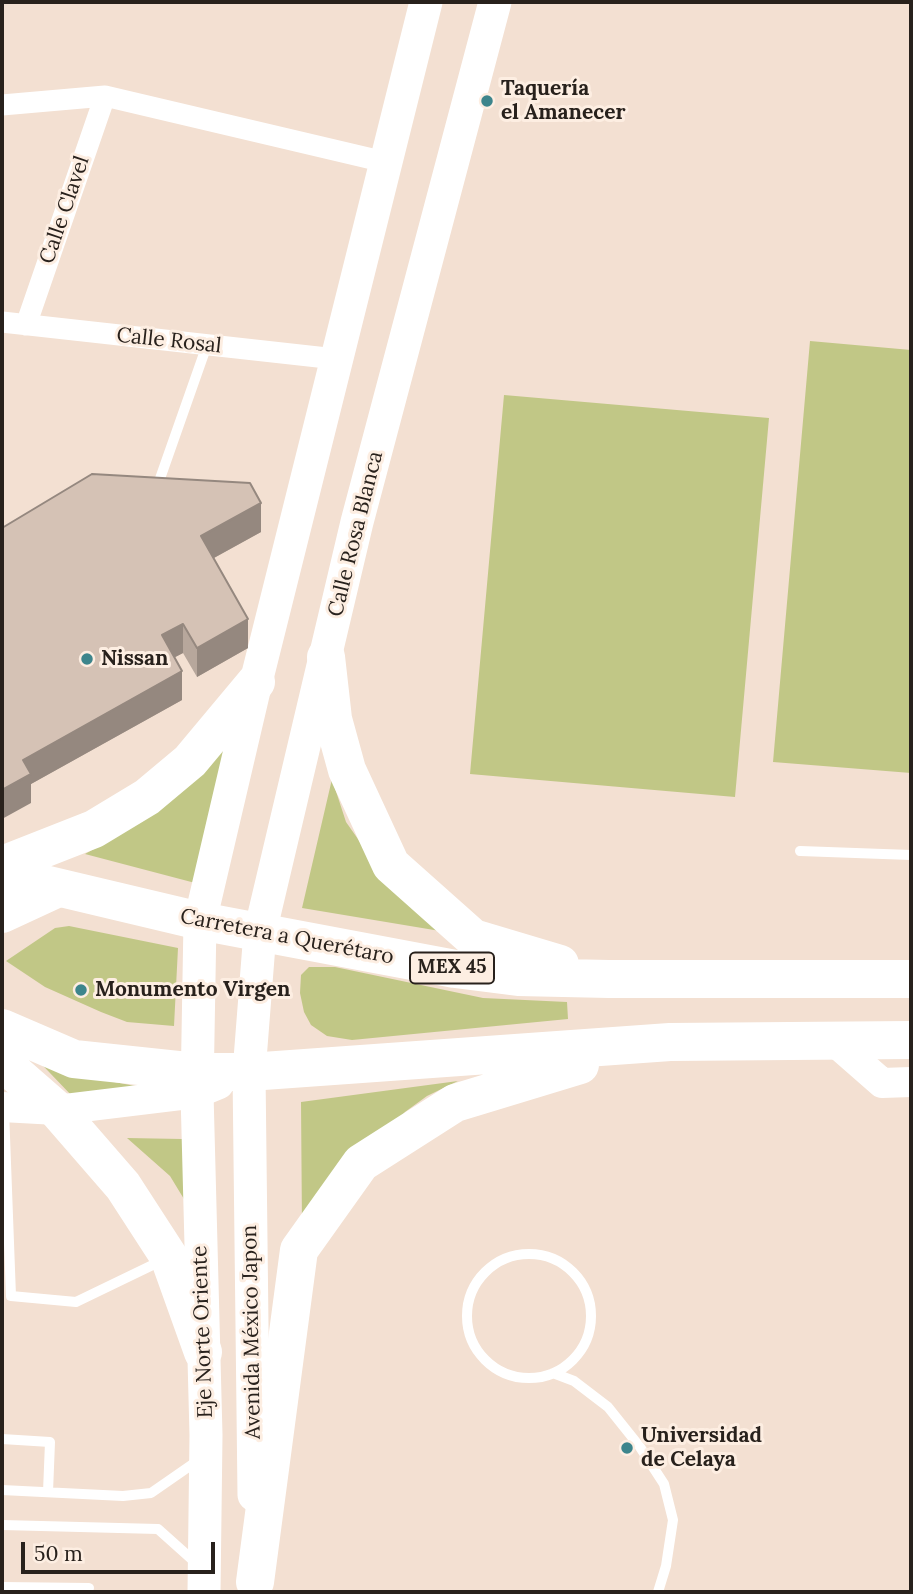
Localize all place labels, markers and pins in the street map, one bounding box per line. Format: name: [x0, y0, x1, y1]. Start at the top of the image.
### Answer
place label: Taquería el Amanecer: [501, 76, 626, 126]
marker: Taquería el Amanecer: [479, 93, 495, 109]
place label: Nissan: [101, 646, 168, 672]
marker: Nissan: [79, 651, 95, 667]
place label: Monumento Virgen: [95, 977, 290, 1003]
marker: Monumento Virgen: [73, 982, 89, 998]
place label: Universidad de Celaya: [641, 1423, 762, 1473]
marker: Universidad de Celaya: [619, 1440, 635, 1456]

